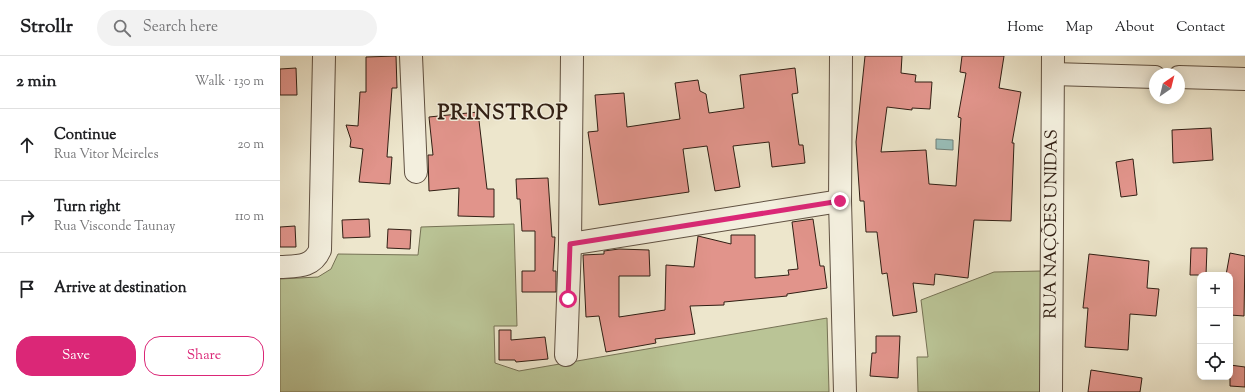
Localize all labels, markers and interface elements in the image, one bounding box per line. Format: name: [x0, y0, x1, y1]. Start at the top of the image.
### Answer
search box: [97, 10, 377, 46]
text: Strollr: [20, 14, 73, 41]
icon: search: [111, 17, 133, 39]
text: Search here: [143, 17, 218, 38]
text: Home: [1007, 18, 1044, 38]
text: Map: [1066, 18, 1093, 38]
text: About: [1115, 18, 1154, 38]
text: Contact: [1176, 18, 1225, 38]
north arrow: [1149, 68, 1185, 104]
text: 2 min: [16, 70, 57, 94]
text: Walk · 130 m: [195, 73, 264, 91]
district label: PRINSTROP: [437, 99, 569, 129]
text: Continue: [54, 125, 116, 146]
street label: RUA NAÇÕES UNIDAS: [1039, 129, 1065, 319]
icon: ahead: [16, 134, 38, 156]
text: 20 m: [238, 136, 264, 154]
text: Rua Vitor Meireles: [54, 146, 159, 164]
route end: [831, 192, 849, 210]
text: Turn right: [54, 197, 120, 218]
icon: right: [16, 206, 38, 228]
text: 110 m: [235, 208, 264, 226]
text: Rua Visconde Taunay: [54, 218, 176, 236]
map controls: [1197, 272, 1233, 380]
button: +: [1197, 272, 1233, 308]
icon: arrive: [16, 278, 38, 300]
text: Arrive at destination: [54, 278, 187, 299]
route start: [559, 290, 577, 308]
button: −: [1197, 308, 1233, 344]
button: Save: [16, 336, 136, 376]
button: Share: [144, 336, 264, 376]
button: locate: [1197, 344, 1233, 380]

